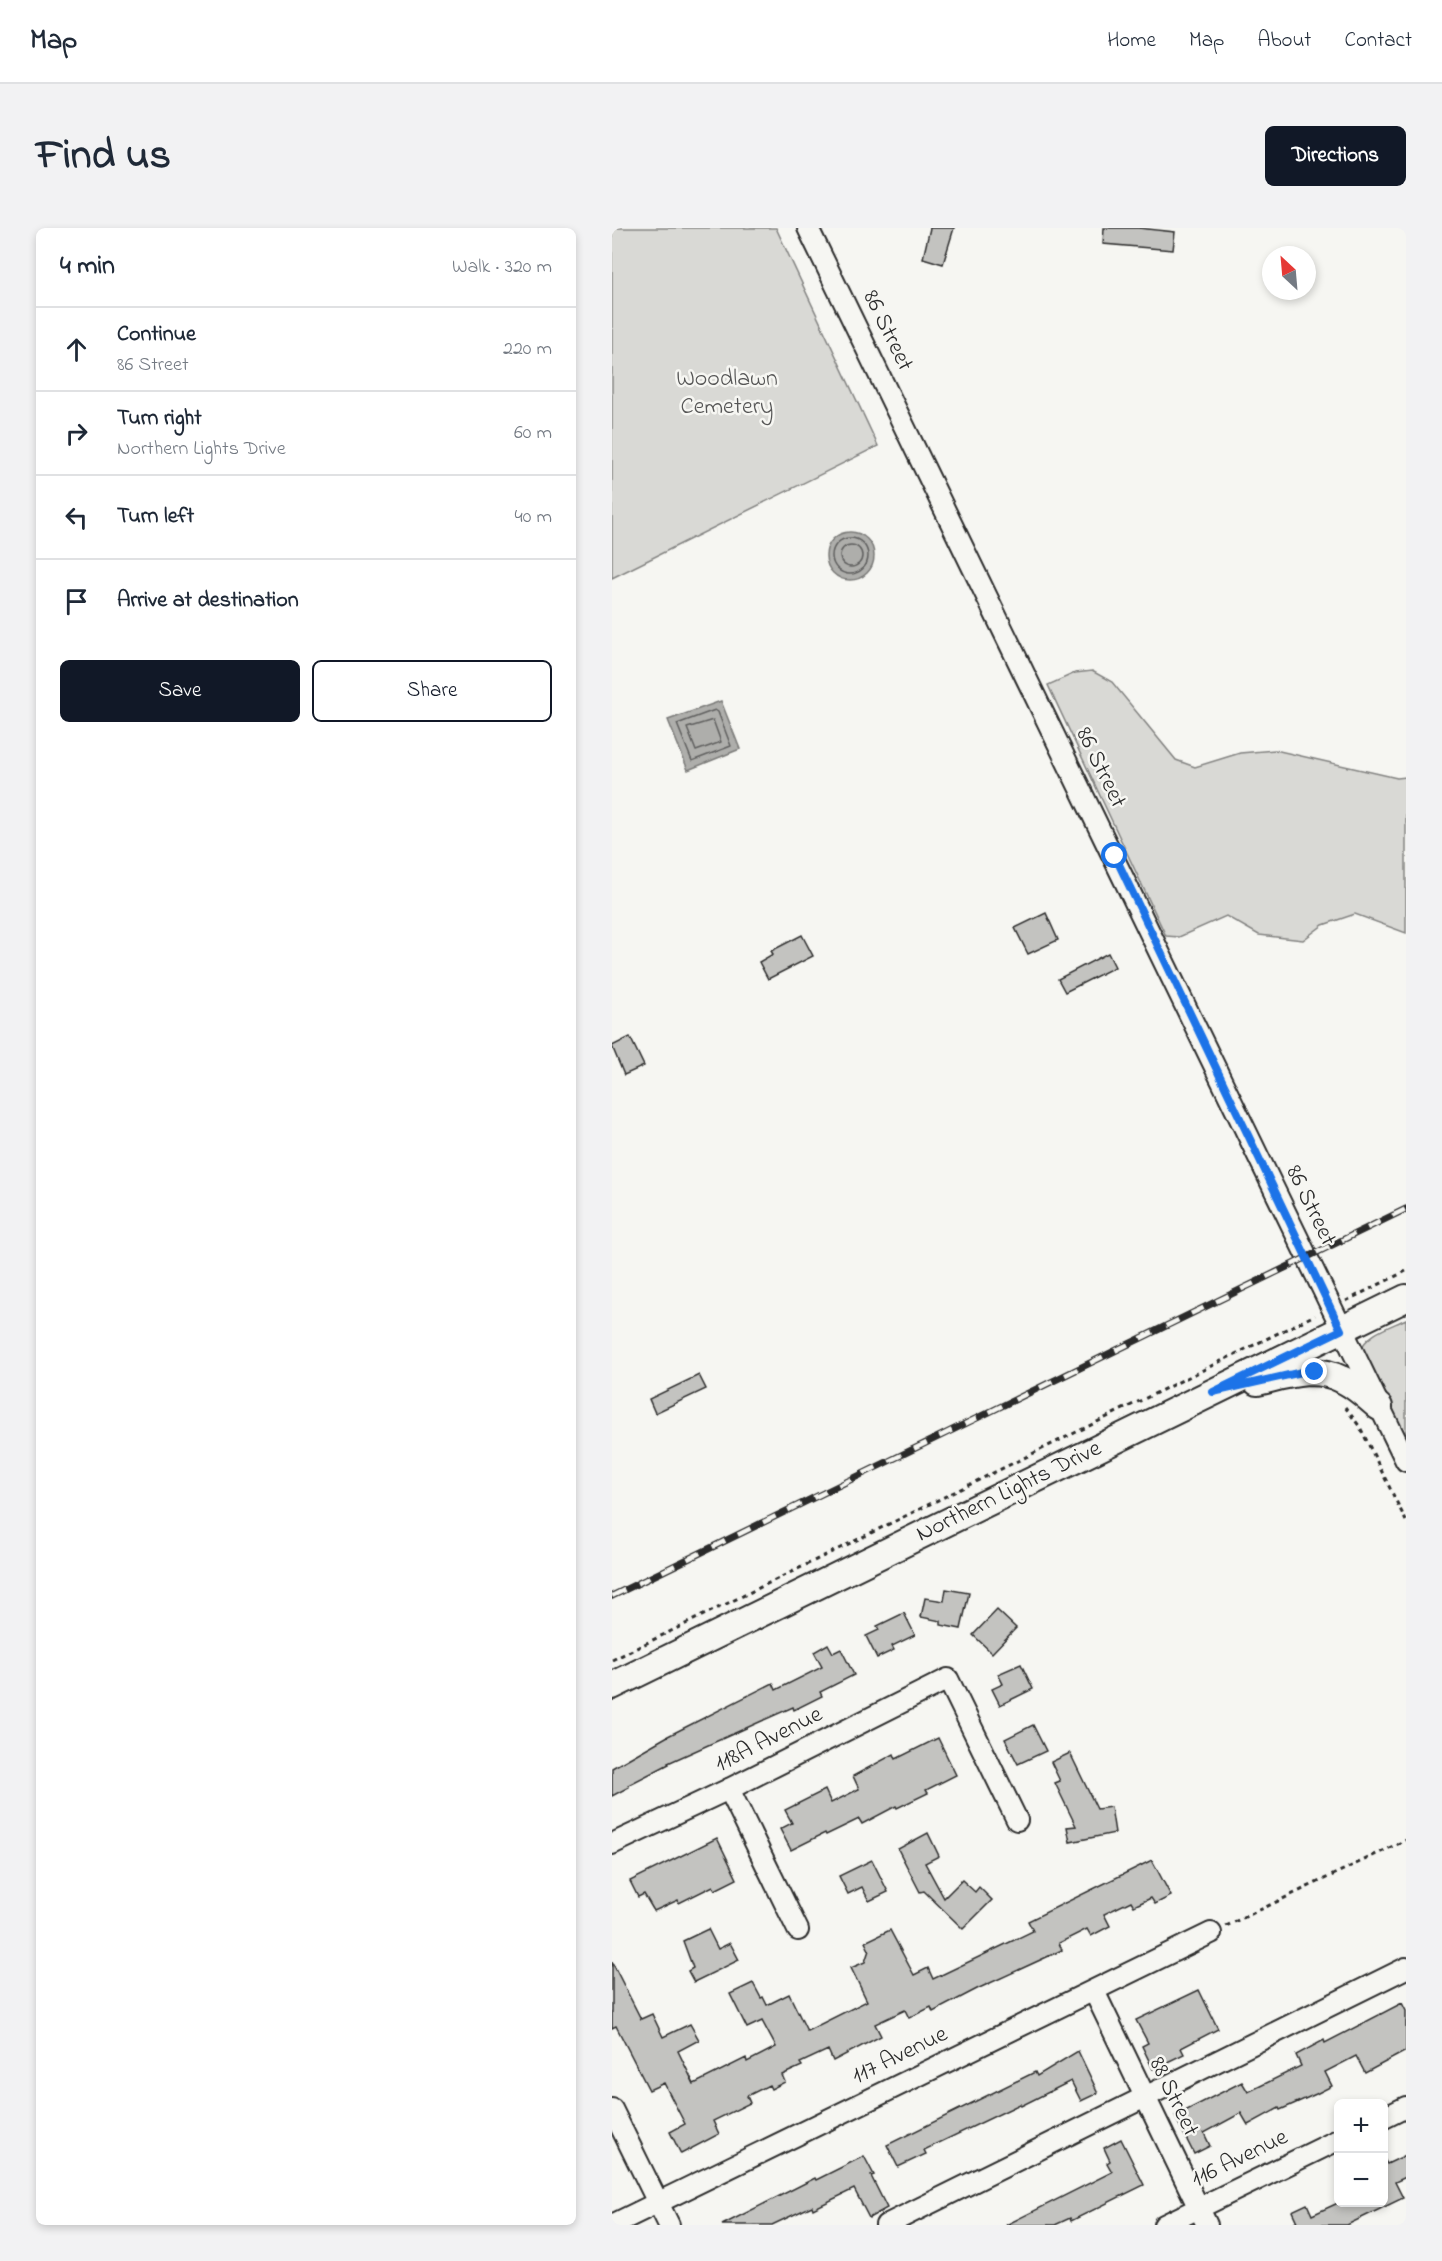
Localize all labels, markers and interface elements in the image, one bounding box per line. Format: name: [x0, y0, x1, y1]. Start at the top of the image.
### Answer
text: Map: [30, 21, 77, 62]
text: Home: [1107, 26, 1156, 56]
text: Map: [1189, 26, 1224, 56]
text: About: [1257, 26, 1311, 56]
text: Contact: [1344, 26, 1412, 56]
text: Find us: [36, 126, 171, 187]
button: Directions: [1265, 126, 1406, 186]
north arrow: [1262, 246, 1316, 300]
text: 4 min: [60, 248, 115, 286]
text: Walk · 320 m: [452, 253, 552, 282]
street label: 86 Street: [852, 285, 922, 377]
text: Continue: [117, 319, 196, 351]
icon: ahead: [60, 333, 93, 366]
text: 220 m: [503, 335, 552, 364]
text: 86 Street: [117, 351, 189, 380]
park label: Woodlawn Cemetery: [676, 362, 778, 426]
text: Turn right: [117, 403, 202, 435]
icon: right: [60, 417, 93, 450]
text: 60 m: [514, 419, 552, 448]
text: Northern Lights Drive: [117, 435, 286, 464]
icon: left: [60, 501, 93, 534]
text: Turn left: [117, 501, 194, 533]
text: 40 m: [515, 503, 552, 532]
icon: arrive: [60, 585, 93, 618]
text: Arrive at destination: [117, 585, 299, 617]
button: Save: [60, 660, 300, 722]
button: Share: [312, 660, 552, 722]
street label: 86 Street: [1065, 722, 1135, 814]
route start: [1101, 842, 1127, 868]
street label: 86 Street: [1275, 1160, 1345, 1252]
route end: [1301, 1358, 1327, 1384]
street label: Northern Lights Drive: [910, 1432, 1108, 1552]
street label: 118A Avenue: [709, 1698, 829, 1782]
street label: 117 Avenue: [846, 2018, 954, 2094]
street label: 88 Street: [1139, 2051, 1207, 2143]
map controls: [1334, 2099, 1388, 2207]
button: +: [1334, 2099, 1388, 2153]
street label: 116 Avenue: [1186, 2120, 1294, 2197]
button: −: [1334, 2153, 1388, 2207]

